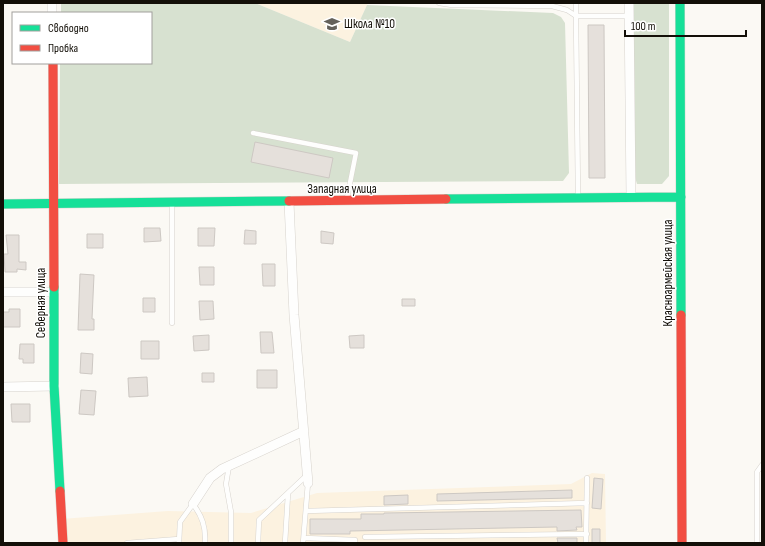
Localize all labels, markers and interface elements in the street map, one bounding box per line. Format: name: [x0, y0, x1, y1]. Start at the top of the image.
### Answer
legend: [12, 12, 152, 64]
scale bar: [625, 12, 746, 38]
school or university icon: Школа №10: [323, 15, 341, 33]
place label: Школа №10: [344, 16, 395, 32]
text: 100 m: [631, 19, 656, 34]
text: Свободно: [48, 21, 89, 36]
text: Пробка: [48, 41, 79, 56]
street label: Западная улица: [307, 181, 377, 197]
street label: Красноармейская улица: [660, 219, 676, 327]
street label: Северная улица: [33, 268, 49, 338]

